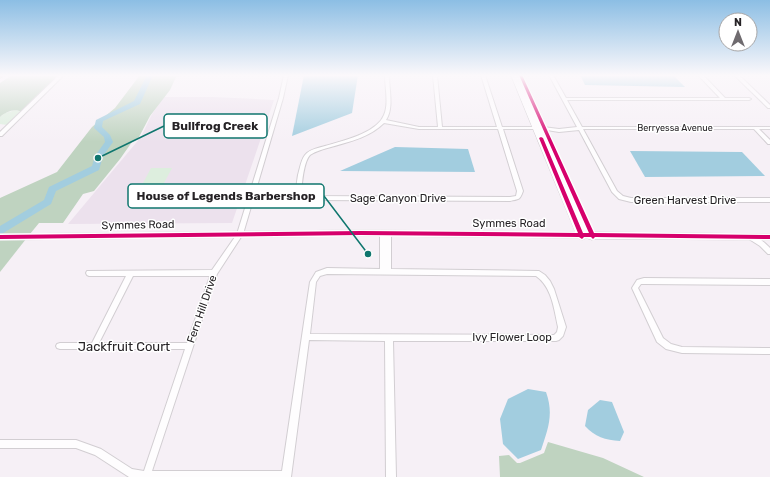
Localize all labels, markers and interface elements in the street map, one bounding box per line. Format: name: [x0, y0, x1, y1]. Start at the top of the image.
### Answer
north arrow: [718, 12, 758, 52]
text: N: [734, 16, 742, 29]
callout: Bullfrog Creek: [164, 114, 267, 138]
text: Bullfrog Creek: [172, 119, 258, 133]
street label: Berryessa Avenue: [637, 123, 713, 133]
callout: House of Legends Barbershop: [128, 184, 324, 208]
text: House of Legends Barbershop: [136, 189, 316, 203]
street label: Sage Canyon Drive: [350, 192, 446, 205]
street label: Green Harvest Drive: [634, 194, 736, 207]
street label: Symmes Road: [473, 217, 546, 230]
street label: Symmes Road: [101, 218, 175, 232]
street label: Fern Hill Drive: [184, 273, 220, 345]
street label: Ivy Flower Loop: [472, 331, 552, 344]
street label: Jackfruit Court: [78, 339, 170, 354]

